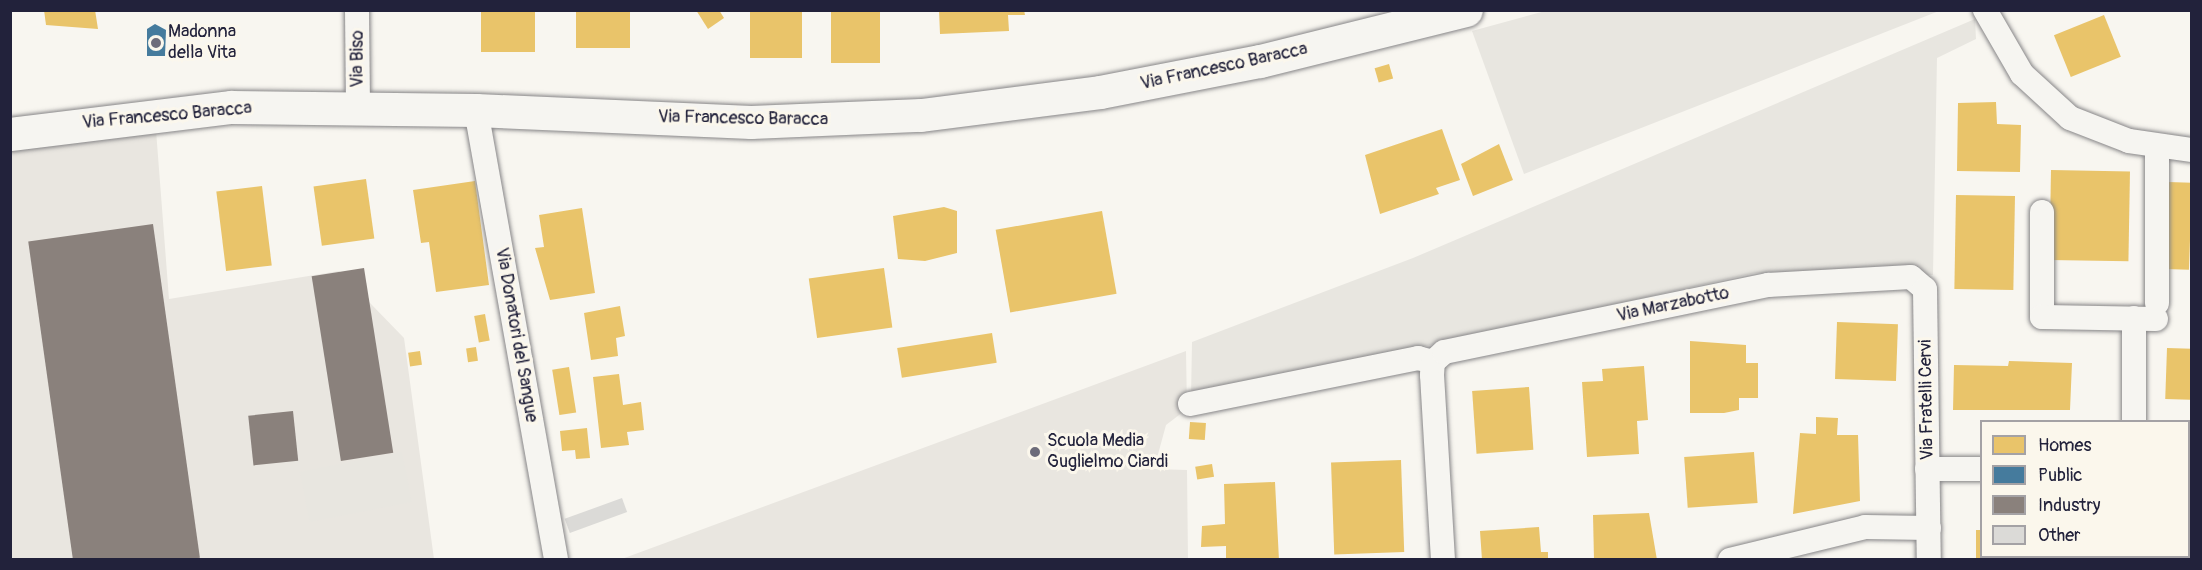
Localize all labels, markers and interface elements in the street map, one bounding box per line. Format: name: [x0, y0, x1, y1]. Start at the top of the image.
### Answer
place label: Madonna della Vita: [168, 22, 236, 64]
street label: Via Biso: [347, 30, 369, 88]
marker: Madonna della Vita: [149, 36, 163, 50]
street label: Via Francesco Baracca: [1138, 39, 1310, 95]
street label: Via Francesco Baracca: [81, 98, 253, 134]
street label: Via Francesco Baracca: [658, 107, 828, 131]
street label: Via Donatori del Sangue: [490, 246, 542, 424]
street label: Via Marzabotto: [1615, 283, 1731, 327]
street label: Via Fratelli Cervi: [1915, 339, 1939, 461]
legend: [1980, 420, 2190, 558]
place label: Scuola Media Guglielmo Ciardi: [1047, 431, 1168, 474]
text: Homes: [2038, 434, 2091, 457]
marker: Scuola Media Guglielmo Ciardi: [1028, 445, 1042, 459]
text: Public: [2038, 464, 2082, 487]
text: Industry: [2038, 494, 2101, 517]
text: Other: [2038, 524, 2080, 547]

